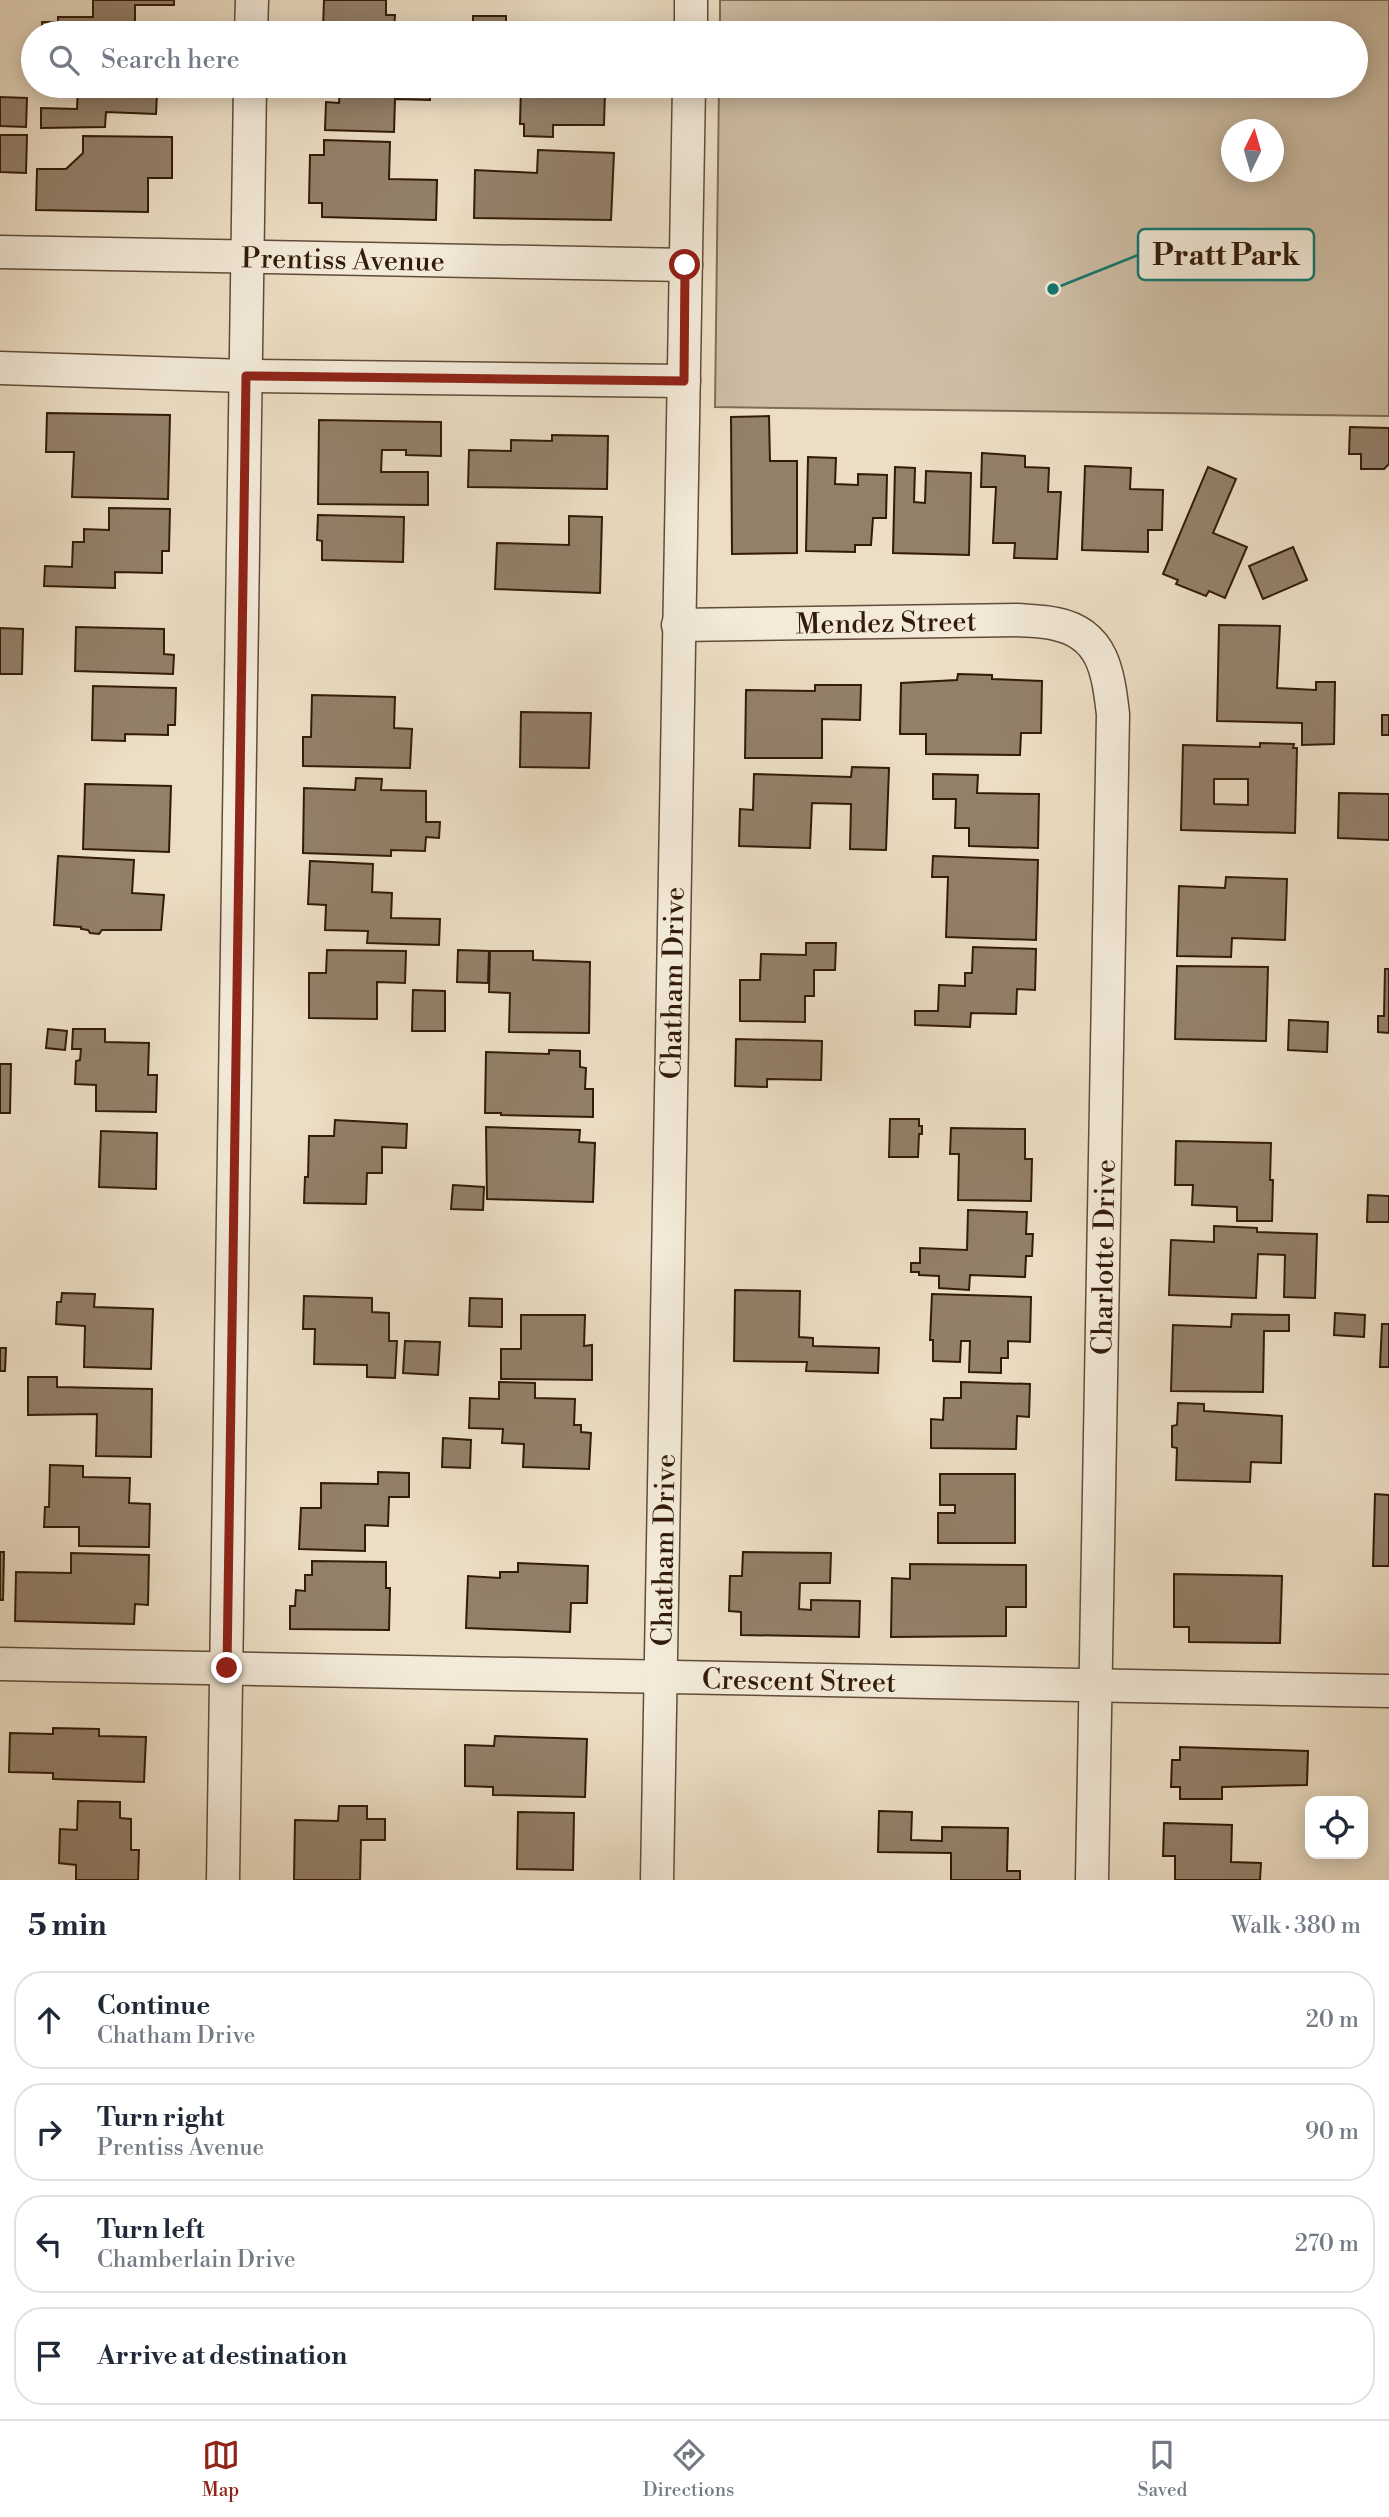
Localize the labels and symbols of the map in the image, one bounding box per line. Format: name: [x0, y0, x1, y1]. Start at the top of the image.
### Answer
north arrow: [1221, 119, 1284, 182]
callout: Pratt Park: [1138, 229, 1314, 280]
text: Pratt Park: [1152, 237, 1300, 275]
street label: Prentiss Avenue: [241, 241, 445, 280]
route start: [669, 249, 700, 280]
street label: Mendez Street: [795, 604, 977, 643]
street label: Chatham Drive: [654, 886, 693, 1080]
street label: Charlotte Drive: [1085, 1159, 1124, 1355]
street label: Chatham Drive: [645, 1453, 684, 1647]
route end: [211, 1652, 242, 1683]
street label: Crescent Street: [702, 1662, 896, 1701]

